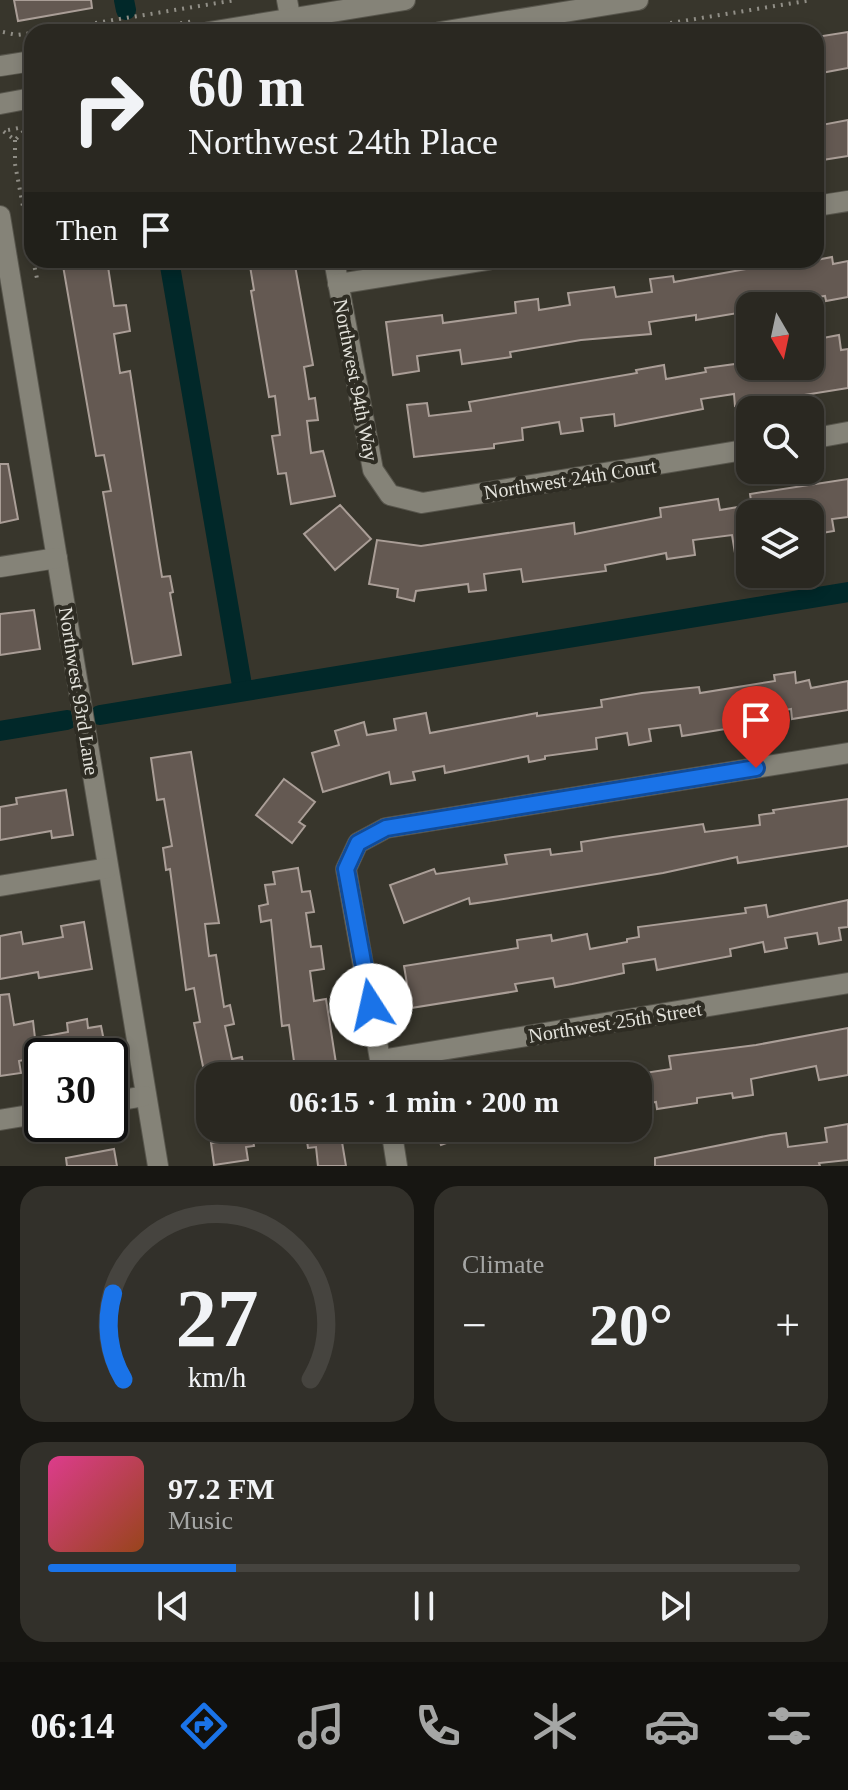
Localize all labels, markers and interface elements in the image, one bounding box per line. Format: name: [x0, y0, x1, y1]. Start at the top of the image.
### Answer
icon: right: [56, 56, 160, 160]
text: 60 m: [188, 56, 305, 118]
text: Northwest 24th Place: [188, 122, 498, 162]
icon: arrive: [134, 208, 178, 252]
text: Then: [56, 213, 118, 246]
north arrow: [736, 292, 824, 380]
map controls: [736, 292, 824, 588]
street label: Northwest 94th Way: [329, 297, 383, 463]
button: search: [736, 396, 824, 484]
street label: Northwest 24th Court: [482, 454, 658, 504]
button: layers: [736, 500, 824, 588]
street label: Northwest 93rd Lane: [55, 605, 103, 777]
pin: [722, 686, 790, 768]
icon: arrive: [734, 698, 778, 742]
position arrow: [329, 963, 413, 1047]
street label: Northwest 25th Street: [527, 997, 704, 1047]
speed limit sign: 30: [24, 1038, 128, 1142]
text: 06:15 · 1 min · 200 m: [289, 1085, 559, 1118]
text: Climate: [462, 1250, 544, 1279]
text: 27: [175, 1272, 259, 1364]
text: 20°: [589, 1292, 673, 1358]
text: −: [462, 1301, 487, 1350]
text: +: [775, 1301, 800, 1350]
text: km/h: [188, 1362, 246, 1393]
text: 97.2 FM: [168, 1472, 275, 1505]
text: Music: [168, 1506, 233, 1535]
icon: previous: [151, 1584, 195, 1628]
icon: pause: [402, 1584, 446, 1628]
icon: next: [653, 1584, 697, 1628]
icon: directions: [176, 1698, 232, 1754]
icon: music: [293, 1698, 349, 1754]
icon: phone: [410, 1698, 466, 1754]
icon: climate: [527, 1698, 583, 1754]
icon: car: [644, 1698, 700, 1754]
icon: filters: [761, 1698, 817, 1754]
text: 06:14: [31, 1706, 115, 1746]

